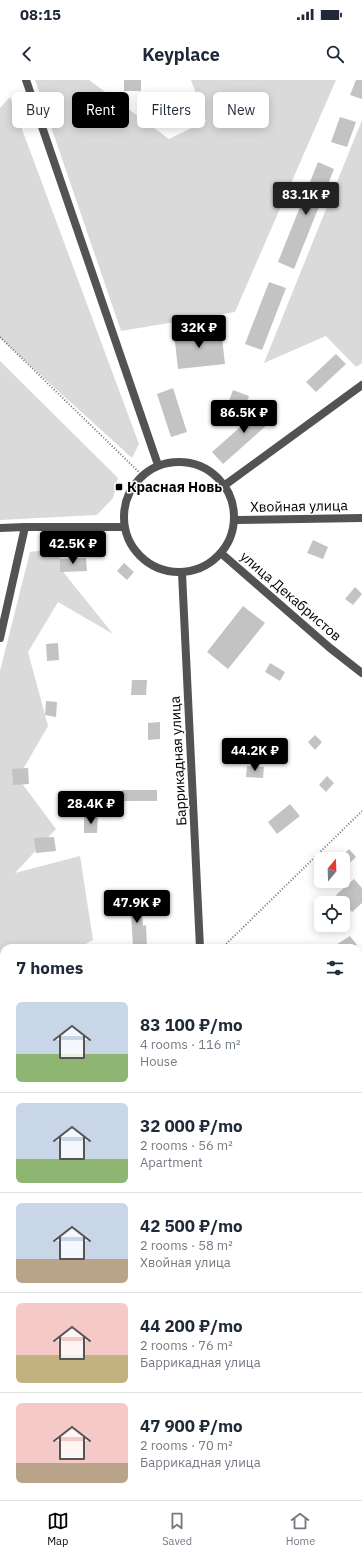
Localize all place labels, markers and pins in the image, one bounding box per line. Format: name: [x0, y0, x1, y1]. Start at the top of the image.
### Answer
pin: 83.1K ₽: [269, 182, 343, 216]
pin: 32K ₽: [171, 315, 227, 349]
pin: 86.5K ₽: [207, 400, 281, 434]
place label: Красная Новь: [127, 478, 222, 496]
marker: Красная Новь: [114, 482, 124, 492]
pin: 42.5K ₽: [36, 531, 110, 565]
pin: 44.2K ₽: [218, 738, 292, 772]
pin: 28.4K ₽: [54, 791, 128, 825]
pin: 47.9K ₽: [100, 890, 174, 924]

